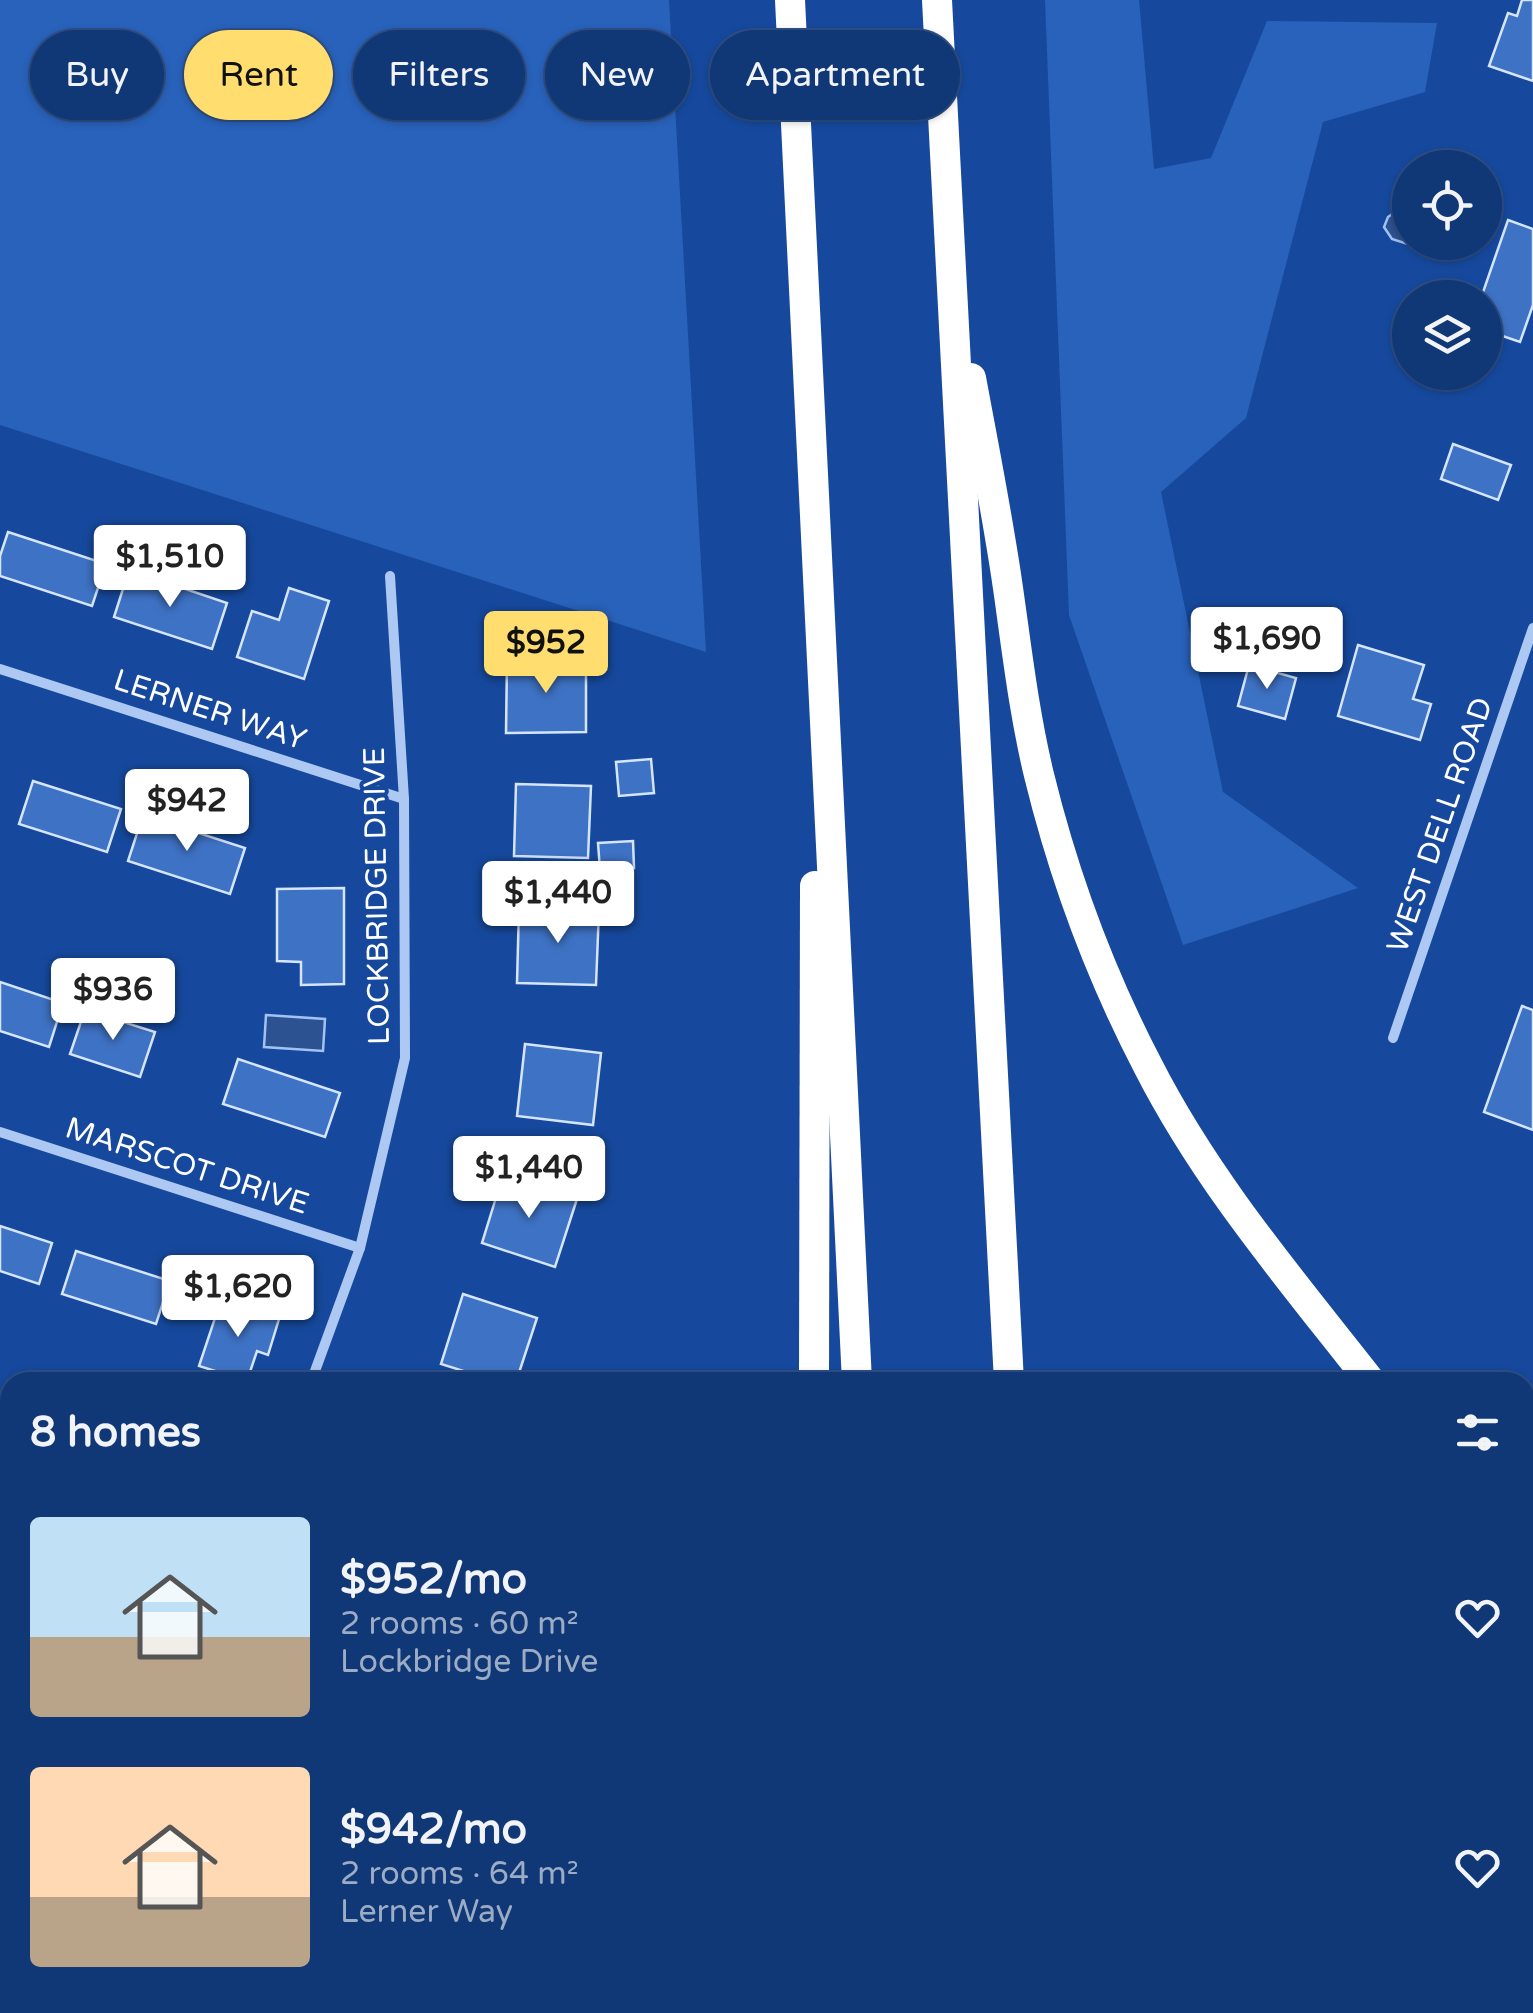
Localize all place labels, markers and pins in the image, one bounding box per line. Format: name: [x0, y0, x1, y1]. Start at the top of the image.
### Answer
pin: $1,510: [89, 525, 251, 610]
pin: $1,690: [1186, 607, 1348, 692]
pin: $952: [487, 611, 605, 696]
pin: $942: [128, 769, 246, 854]
pin: $1,440: [477, 861, 639, 946]
pin: $936: [54, 958, 172, 1043]
pin: $1,440: [448, 1136, 610, 1221]
pin: $1,620: [157, 1255, 319, 1340]

